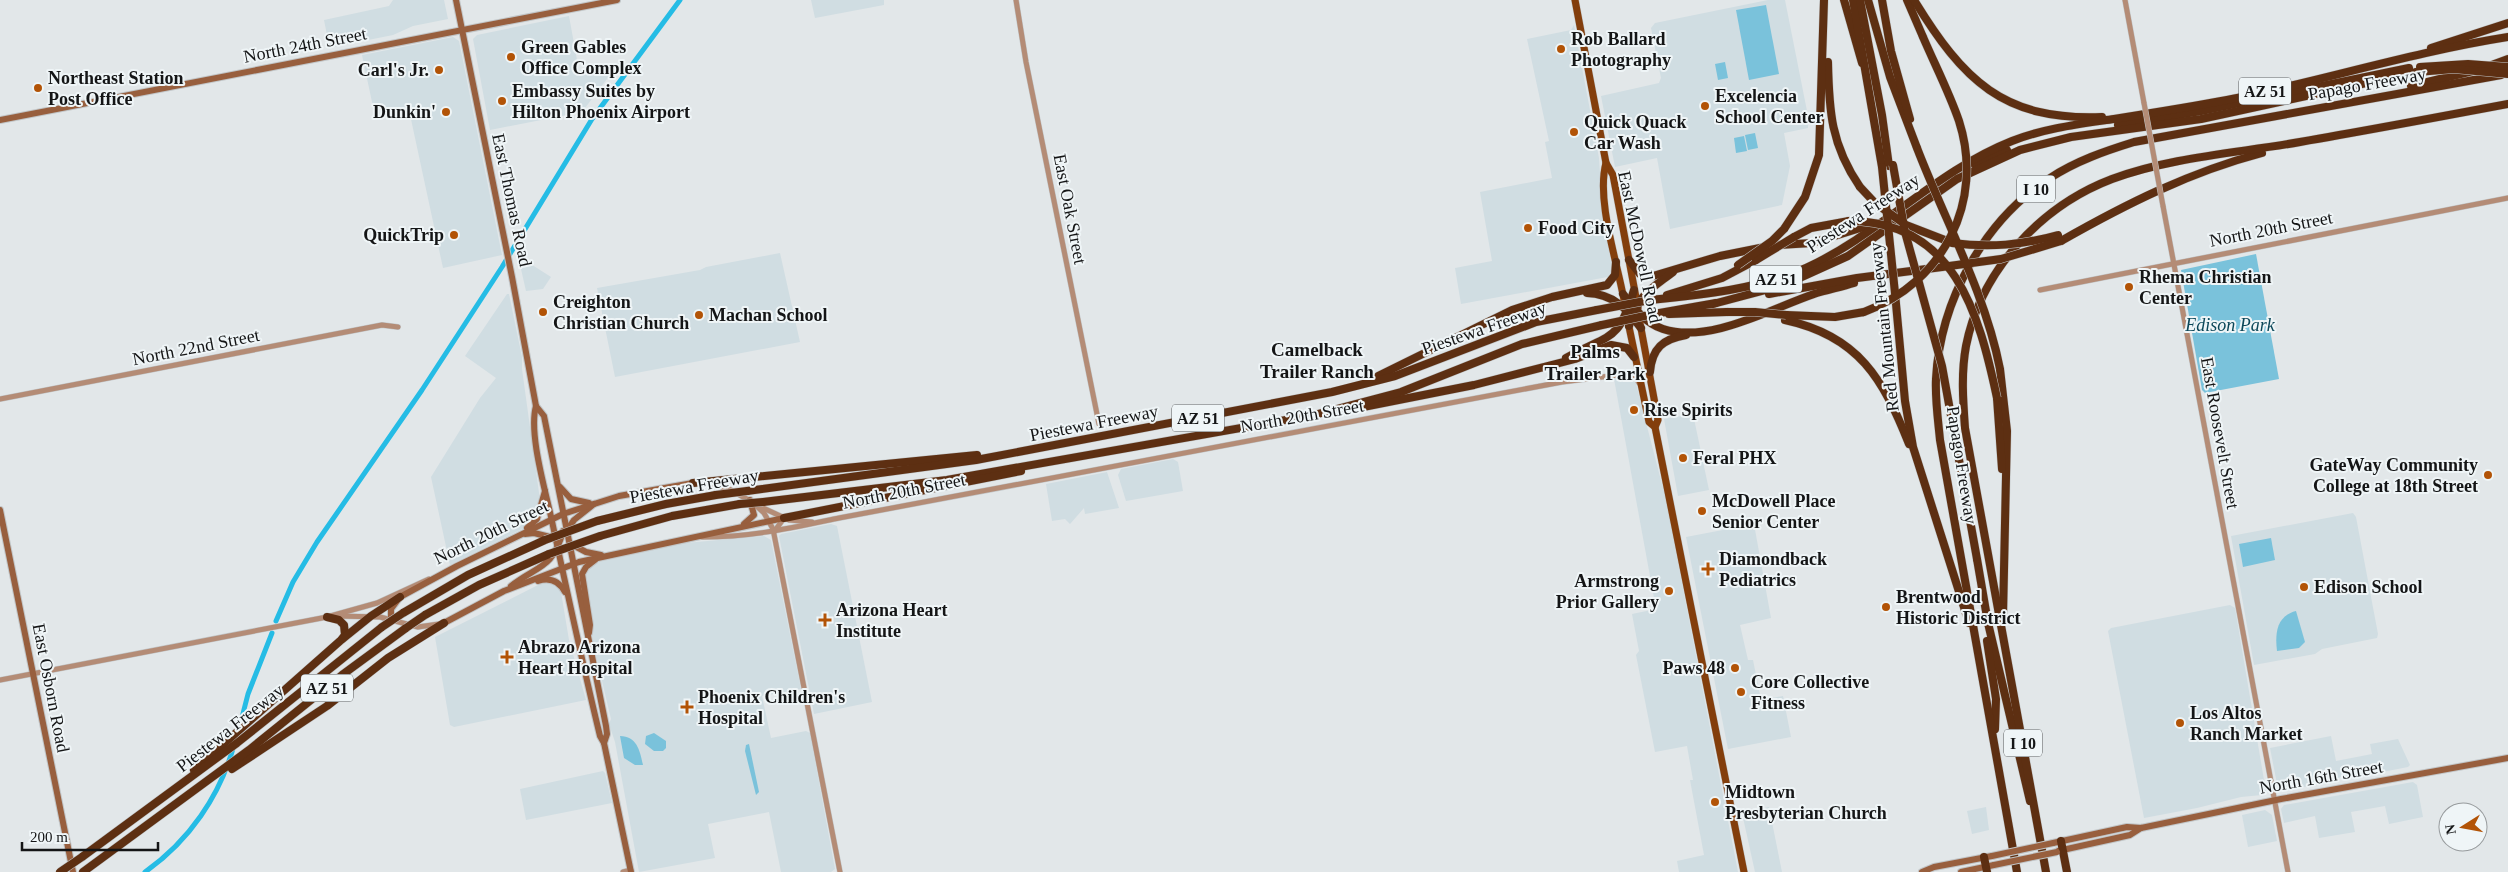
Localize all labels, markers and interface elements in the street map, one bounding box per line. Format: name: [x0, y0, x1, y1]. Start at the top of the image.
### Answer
street label: North 24th Street: [242, 23, 368, 67]
place label: Rob Ballard Photography: [1571, 29, 1671, 70]
place label: Green Gables Office Complex: [521, 37, 641, 78]
marker: Rob Ballard Photography: [1555, 43, 1567, 55]
marker: Green Gables Office Complex: [505, 51, 517, 63]
place label: Carl's Jr.: [358, 60, 429, 80]
marker: Carl's Jr.: [433, 64, 445, 76]
street label: Papago Freeway: [2306, 64, 2428, 104]
place label: Northeast Station Post Office: [48, 68, 184, 109]
road number: AZ 51: [2239, 78, 2291, 104]
place label: Embassy Suites by Hilton Phoenix Airport: [512, 81, 690, 122]
marker: Northeast Station Post Office: [32, 82, 44, 94]
place label: Excelencia School Center: [1715, 86, 1823, 127]
marker: Embassy Suites by Hilton Phoenix Airport: [496, 95, 508, 107]
marker: Excelencia School Center: [1699, 100, 1711, 112]
place label: Dunkin': [373, 102, 436, 122]
marker: Dunkin': [440, 106, 452, 118]
place label: Quick Quack Car Wash: [1584, 112, 1687, 153]
marker: Quick Quack Car Wash: [1568, 126, 1580, 138]
street label: East Thomas Road: [488, 132, 536, 268]
street label: East Oak Street: [1050, 152, 1090, 266]
street label: East McDowell Road: [1614, 169, 1666, 325]
street label: Piestewa Freeway: [1803, 169, 1923, 257]
road number: I 10: [2017, 175, 2055, 202]
street label: North 20th Street: [2208, 207, 2334, 251]
place label: Food City: [1538, 218, 1615, 238]
marker: Food City: [1522, 222, 1534, 234]
place label: QuickTrip: [363, 225, 444, 245]
marker: QuickTrip: [448, 229, 460, 241]
street label: Red Mountain Freeway: [1865, 241, 1903, 413]
road number: AZ 51: [1750, 266, 1802, 292]
place label: Rhema Christian Center: [2139, 267, 2272, 308]
marker: Rhema Christian Center: [2123, 281, 2135, 293]
place label: Creighton Christian Church: [553, 292, 689, 333]
street label: Piestewa Freeway: [1419, 297, 1549, 359]
place label: Machan School: [709, 305, 828, 325]
marker: Creighton Christian Church: [537, 306, 549, 318]
marker: Machan School: [693, 309, 705, 321]
park label: Edison Park: [2184, 315, 2276, 335]
street label: North 22nd Street: [131, 325, 261, 369]
district label: Camelback Trailer Ranch: [1260, 339, 1374, 382]
district label: Palms Trailer Park: [1544, 341, 1646, 384]
street label: East Roosevelt Street: [2197, 355, 2243, 511]
street label: North 20th Street: [1239, 395, 1365, 437]
place label: Rise Spirits: [1644, 400, 1733, 420]
street label: Piestewa Freeway: [1028, 401, 1160, 445]
road number: AZ 51: [1172, 404, 1224, 432]
marker: Rise Spirits: [1628, 404, 1640, 416]
street label: Papago Freeway: [1943, 404, 1981, 526]
place label: Feral PHX: [1693, 448, 1776, 468]
marker: Feral PHX: [1677, 452, 1689, 464]
place label: GateWay Community College at 18th Street: [2310, 455, 2478, 496]
street label: Piestewa Freeway: [628, 465, 760, 507]
street label: North 20th Street: [841, 469, 967, 513]
marker: GateWay Community College at 18th Street: [2482, 469, 2494, 481]
place label: McDowell Place Senior Center: [1712, 491, 1835, 532]
street label: North 20th Street: [430, 496, 552, 568]
marker: McDowell Place Senior Center: [1696, 505, 1708, 517]
place label: Diamondback Pediatrics: [1719, 549, 1827, 590]
marker: Diamondback Pediatrics: [1701, 562, 1715, 576]
place label: Armstrong Prior Gallery: [1556, 571, 1659, 612]
place label: Edison School: [2314, 577, 2423, 597]
marker: Edison School: [2298, 581, 2310, 593]
marker: Armstrong Prior Gallery: [1663, 585, 1675, 597]
place label: Brentwood Historic District: [1896, 587, 2020, 628]
place label: Arizona Heart Institute: [836, 600, 947, 641]
marker: Brentwood Historic District: [1880, 601, 1892, 613]
marker: Arizona Heart Institute: [818, 613, 832, 627]
street label: East Osborn Road: [29, 622, 73, 754]
place label: Abrazo Arizona Heart Hospital: [518, 637, 640, 678]
marker: Abrazo Arizona Heart Hospital: [500, 650, 514, 664]
place label: Paws 48: [1663, 658, 1725, 678]
marker: Paws 48: [1729, 662, 1741, 674]
place label: Core Collective Fitness: [1751, 672, 1869, 713]
road number: AZ 51: [301, 674, 353, 701]
street label: Piestewa Freeway: [172, 680, 288, 776]
marker: Core Collective Fitness: [1735, 686, 1747, 698]
place label: Phoenix Children's Hospital: [698, 687, 845, 728]
marker: Phoenix Children's Hospital: [680, 700, 694, 714]
place label: Los Altos Ranch Market: [2190, 703, 2302, 744]
marker: Los Altos Ranch Market: [2174, 717, 2186, 729]
road number: I 10: [2004, 730, 2042, 756]
street label: North 16th Street: [2258, 756, 2384, 798]
place label: Midtown Presbyterian Church: [1725, 782, 1887, 823]
marker: Midtown Presbyterian Church: [1709, 796, 1721, 808]
north arrow: [2438, 802, 2488, 852]
scale bar: [22, 820, 159, 852]
text: N: [2442, 823, 2459, 836]
text: 200 m: [30, 829, 68, 845]

